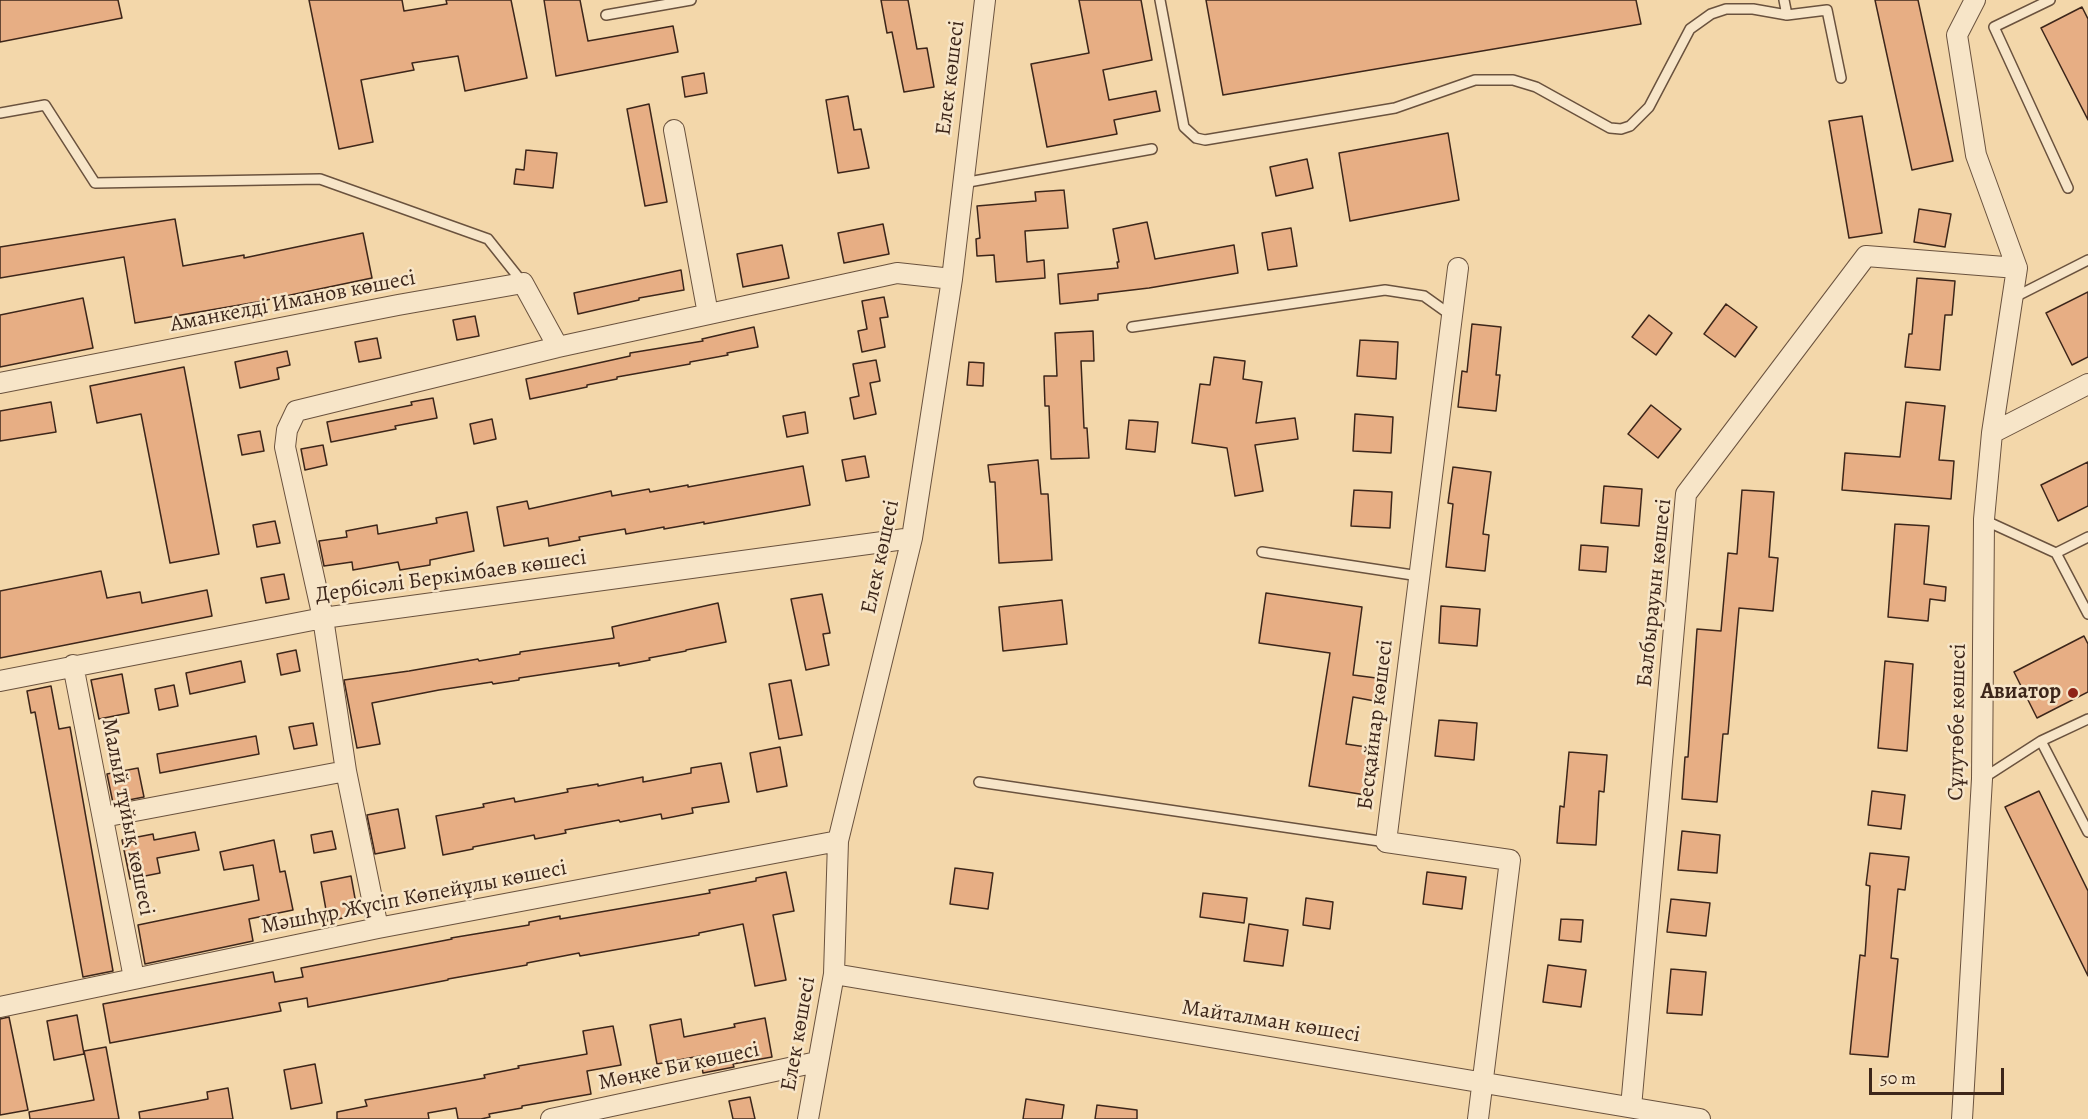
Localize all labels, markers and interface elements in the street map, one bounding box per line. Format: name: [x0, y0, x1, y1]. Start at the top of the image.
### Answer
street label: Елек көшесі: [931, 19, 971, 137]
street label: Аманкелді Иманов көшесі: [168, 265, 418, 339]
street label: Балбырауын көшесі: [1632, 497, 1678, 689]
street label: Елек көшесі: [856, 498, 906, 616]
street label: Дербісәлі Беркімбаев көшесі: [314, 545, 588, 609]
street label: Бесқайнар көшесі: [1352, 638, 1400, 812]
street label: Сұлутөбе көшесі: [1943, 643, 1973, 801]
place label: Авиатор: [1980, 680, 2061, 706]
marker: Авиатор: [2066, 686, 2080, 700]
street label: Малый тұйық көшесі: [95, 716, 159, 918]
street label: Мәшһүр Жүсіп Көпейұлы көшесі: [259, 855, 569, 941]
street label: Елек көшесі: [776, 975, 822, 1093]
street label: Майталман көшесі: [1180, 995, 1362, 1049]
street label: Мөңке Би көшесі: [596, 1037, 762, 1097]
scale bar: [1872, 1056, 2007, 1094]
text: 50 m: [1880, 1066, 1916, 1090]

